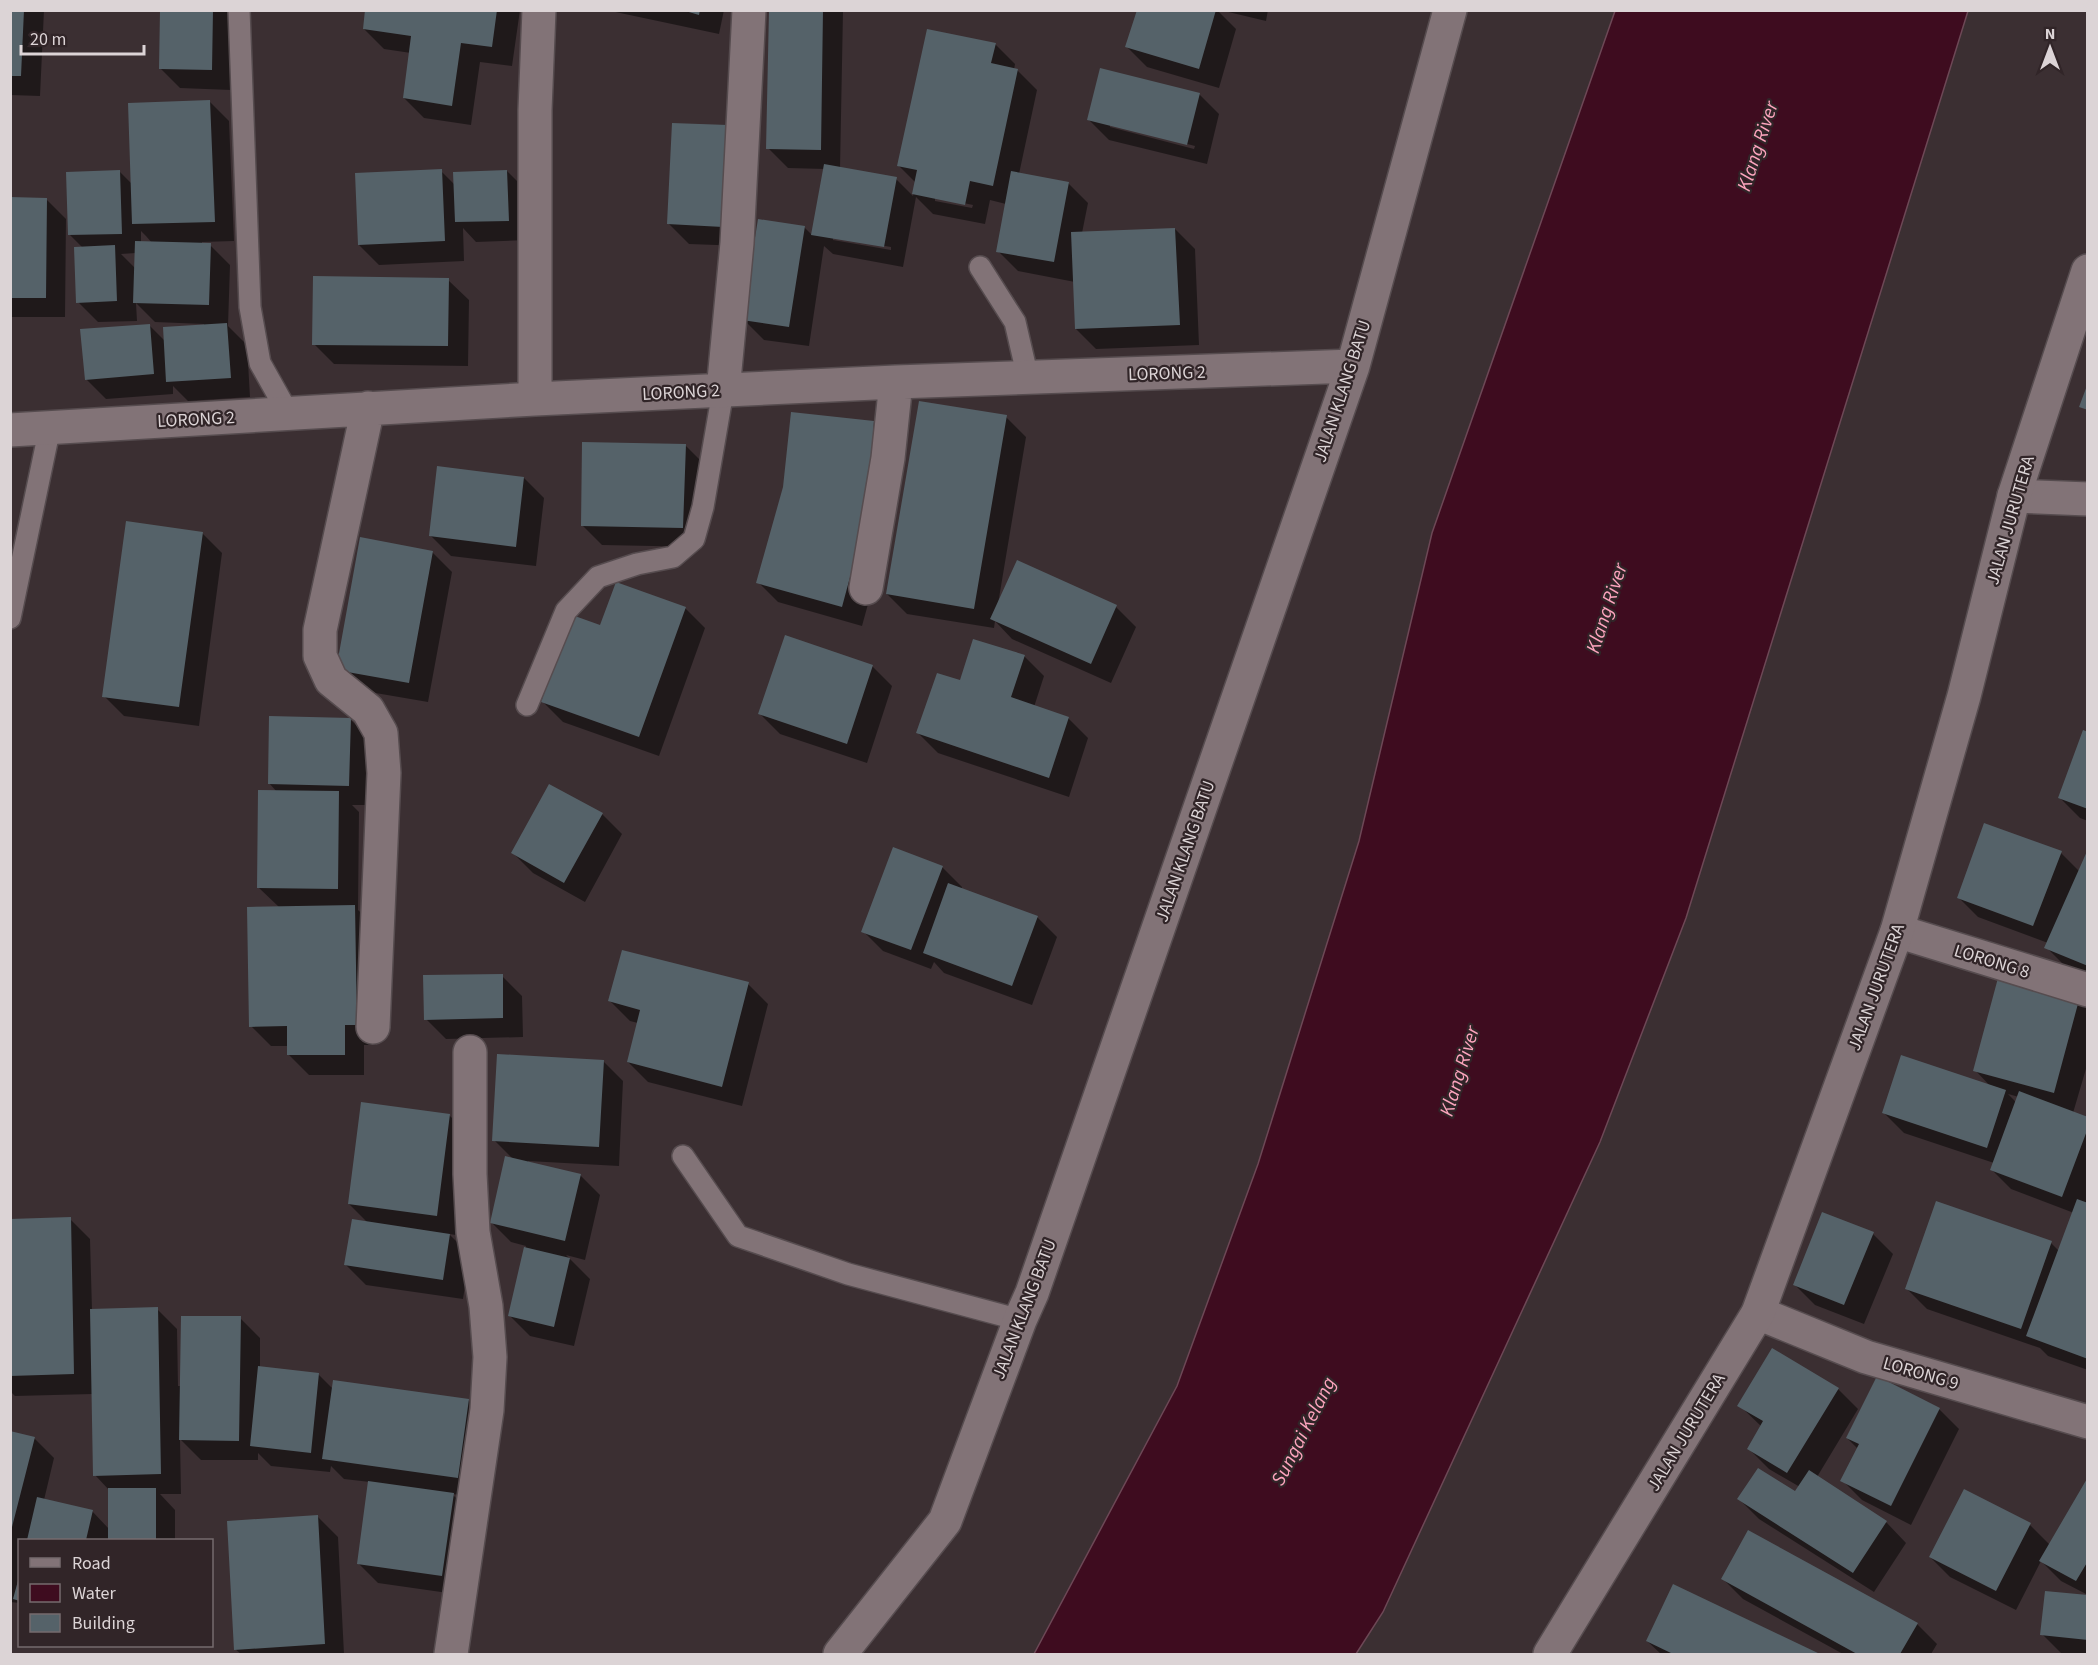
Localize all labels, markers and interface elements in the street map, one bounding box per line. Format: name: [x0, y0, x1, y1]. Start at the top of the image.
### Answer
scale bar: [21, 18, 144, 56]
north arrow: [2020, 18, 2080, 78]
text: N: [2045, 23, 2055, 45]
text: 20 m: [30, 27, 66, 52]
water label: Klang River: [1730, 97, 1786, 195]
street label: JALAN KLANG BATU: [1308, 317, 1377, 465]
street label: LORONG 2: [1128, 360, 1206, 387]
street label: LORONG 2: [642, 378, 721, 407]
street label: LORONG 2: [157, 405, 236, 434]
street label: JALAN JURUTERA: [1980, 452, 2041, 588]
water label: Klang River: [1579, 559, 1635, 657]
street label: JALAN KLANG BATU: [1150, 777, 1221, 925]
street label: JALAN JURUTERA: [1842, 920, 1911, 1054]
street label: LORONG 8: [1951, 938, 2033, 985]
water label: Klang River: [1433, 1022, 1487, 1120]
street label: JALAN KLANG BATU: [986, 1236, 1063, 1383]
street label: LORONG 9: [1880, 1351, 1962, 1396]
street label: JALAN JURUTERA: [1641, 1368, 1732, 1496]
water label: Sungai Kelang: [1265, 1372, 1343, 1491]
legend: [18, 1539, 213, 1647]
text: Road: [72, 1551, 111, 1576]
text: Water: [72, 1581, 116, 1606]
text: Building: [72, 1611, 135, 1636]

